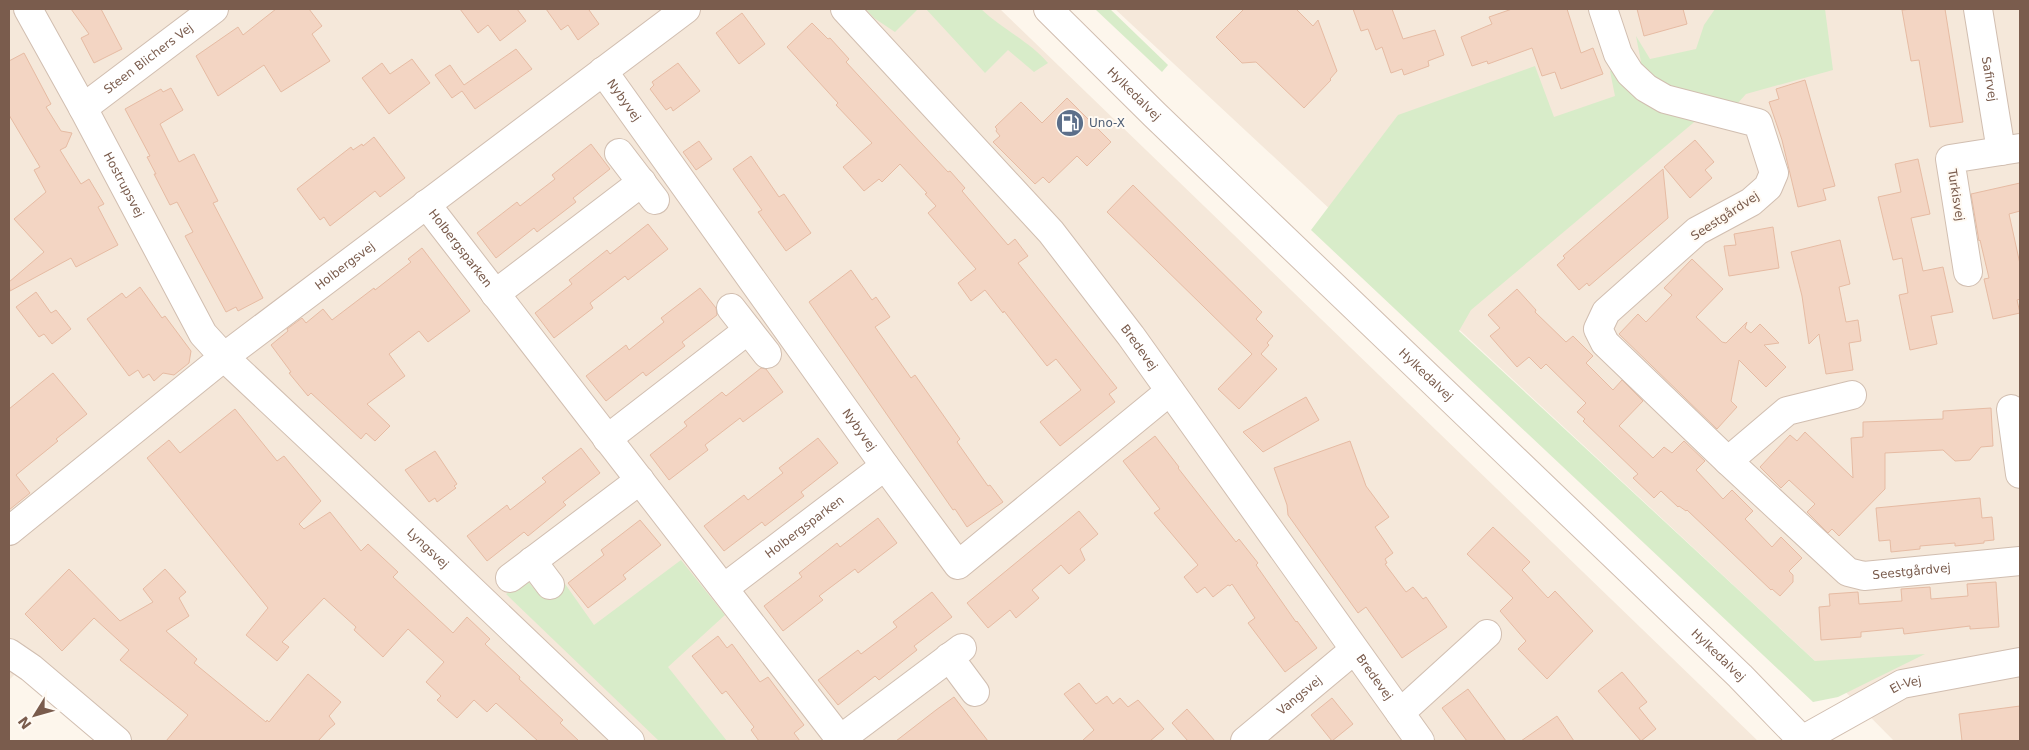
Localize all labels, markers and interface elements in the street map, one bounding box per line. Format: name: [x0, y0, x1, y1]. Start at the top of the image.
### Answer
street label: Steen Blichers Vej: [101, 20, 196, 97]
street label: Safirvej: [1979, 56, 2000, 103]
street label: Hylkedalvej: [1104, 65, 1164, 124]
street label: Nybyvej: [604, 76, 644, 124]
fuel station icon: Uno-X: [1055, 108, 1085, 138]
place label: Uno-X: [1089, 116, 1125, 130]
street label: Hostrupsvej: [101, 150, 147, 220]
street label: Turkisvej: [1945, 167, 1967, 222]
street label: Seestgårdvej: [1688, 189, 1762, 243]
street label: Holbergsparken: [426, 207, 495, 290]
street label: Holbergsvej: [312, 239, 378, 293]
street label: Bredevej: [1118, 322, 1160, 373]
street label: Hylkedalvej: [1396, 346, 1456, 404]
street label: Nybyvej: [839, 406, 879, 454]
street label: Holbergsparken: [762, 493, 847, 561]
street label: Lyngsvej: [404, 526, 452, 571]
street label: Seestgårdvej: [1872, 561, 1951, 582]
street label: Hylkedalvej: [1688, 626, 1748, 684]
street label: Bredevej: [1353, 652, 1396, 703]
street label: Vangsvej: [1274, 673, 1325, 718]
street label: El-Vej: [1887, 674, 1923, 696]
north arrow: [10, 690, 60, 740]
text: N: [15, 713, 35, 732]

